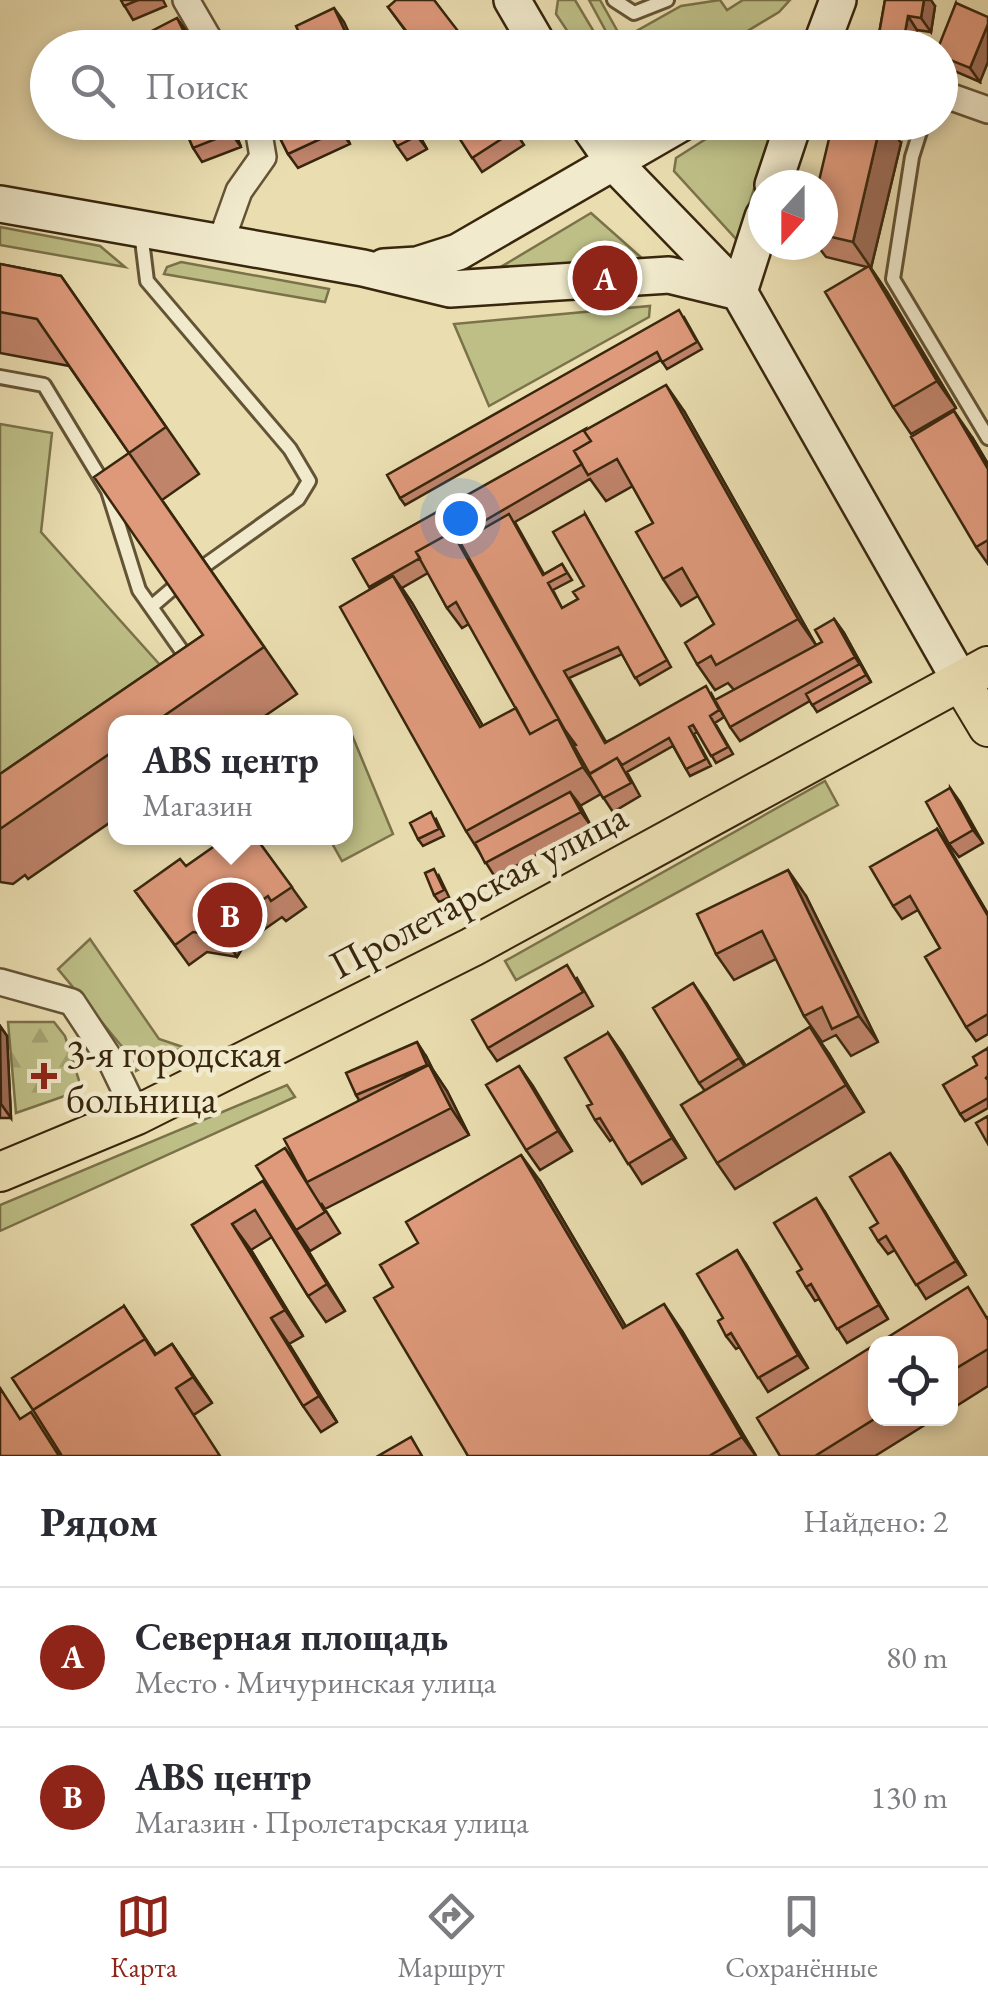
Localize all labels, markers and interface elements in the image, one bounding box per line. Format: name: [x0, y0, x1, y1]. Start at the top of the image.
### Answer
search box: [30, 30, 958, 140]
icon: search: [65, 58, 120, 113]
text: Поиск: [145, 61, 248, 110]
north arrow: [748, 170, 838, 260]
pin: A: [572, 240, 638, 316]
your location: [435, 493, 486, 544]
popup: [108, 715, 353, 845]
text: ABS центр: [142, 735, 319, 784]
text: Магазин: [142, 784, 253, 826]
street label: Пролетарская улица: [320, 790, 636, 990]
pin: B: [198, 878, 262, 952]
place label: 3-я городская больница: [66, 1027, 282, 1125]
marker: 3-я городская больница: [31, 1063, 57, 1089]
map controls: [868, 1336, 958, 1426]
button: locate: [868, 1336, 958, 1426]
text: Рядом: [40, 1494, 158, 1549]
text: Найдено: 2: [803, 1500, 948, 1542]
text: Северная площадь: [135, 1612, 448, 1661]
text: A: [61, 1636, 84, 1678]
text: 80 m: [886, 1636, 948, 1678]
text: Место · Мичуринская улица: [135, 1661, 496, 1703]
text: ABS центр: [135, 1752, 312, 1801]
text: B: [62, 1776, 83, 1818]
text: 130 m: [871, 1776, 948, 1818]
text: Магазин · Пролетарская улица: [135, 1801, 529, 1843]
tab: Карта: [110, 1889, 177, 1985]
tab: Маршрут: [397, 1889, 505, 1985]
tab: Сохранённые: [725, 1889, 878, 1985]

